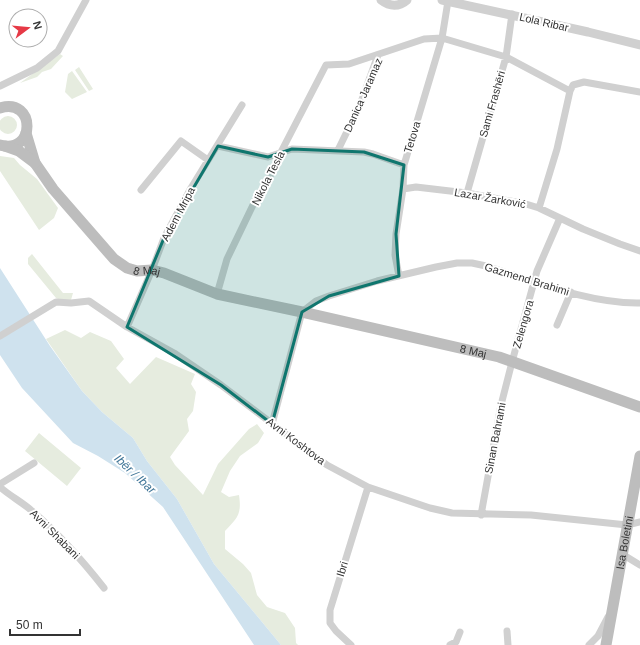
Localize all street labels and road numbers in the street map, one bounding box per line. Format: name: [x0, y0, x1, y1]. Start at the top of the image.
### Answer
street label: Lola Ribar: [518, 11, 570, 34]
street label: Danica Jaramaz: [341, 56, 385, 134]
street label: Sami Frashëri: [477, 69, 507, 139]
street label: Tetova: [402, 119, 423, 154]
street label: Nikola Tesla: [249, 148, 287, 207]
street label: Adem Mripa: [159, 184, 198, 243]
street label: Lazar Žarković: [453, 186, 527, 210]
street label: Gazmend Brahimi: [483, 260, 571, 298]
street label: 8 Maj: [132, 264, 162, 278]
street label: Zelengora: [510, 298, 536, 349]
street label: 8 Maj: [459, 342, 488, 360]
street label: Sinan Bahrami: [482, 401, 508, 475]
street label: Avni Koshtova: [264, 415, 328, 467]
street label: Avni Shabani: [28, 507, 82, 561]
street label: Isa Boletini: [614, 515, 635, 570]
street label: Ibri: [334, 560, 350, 578]

